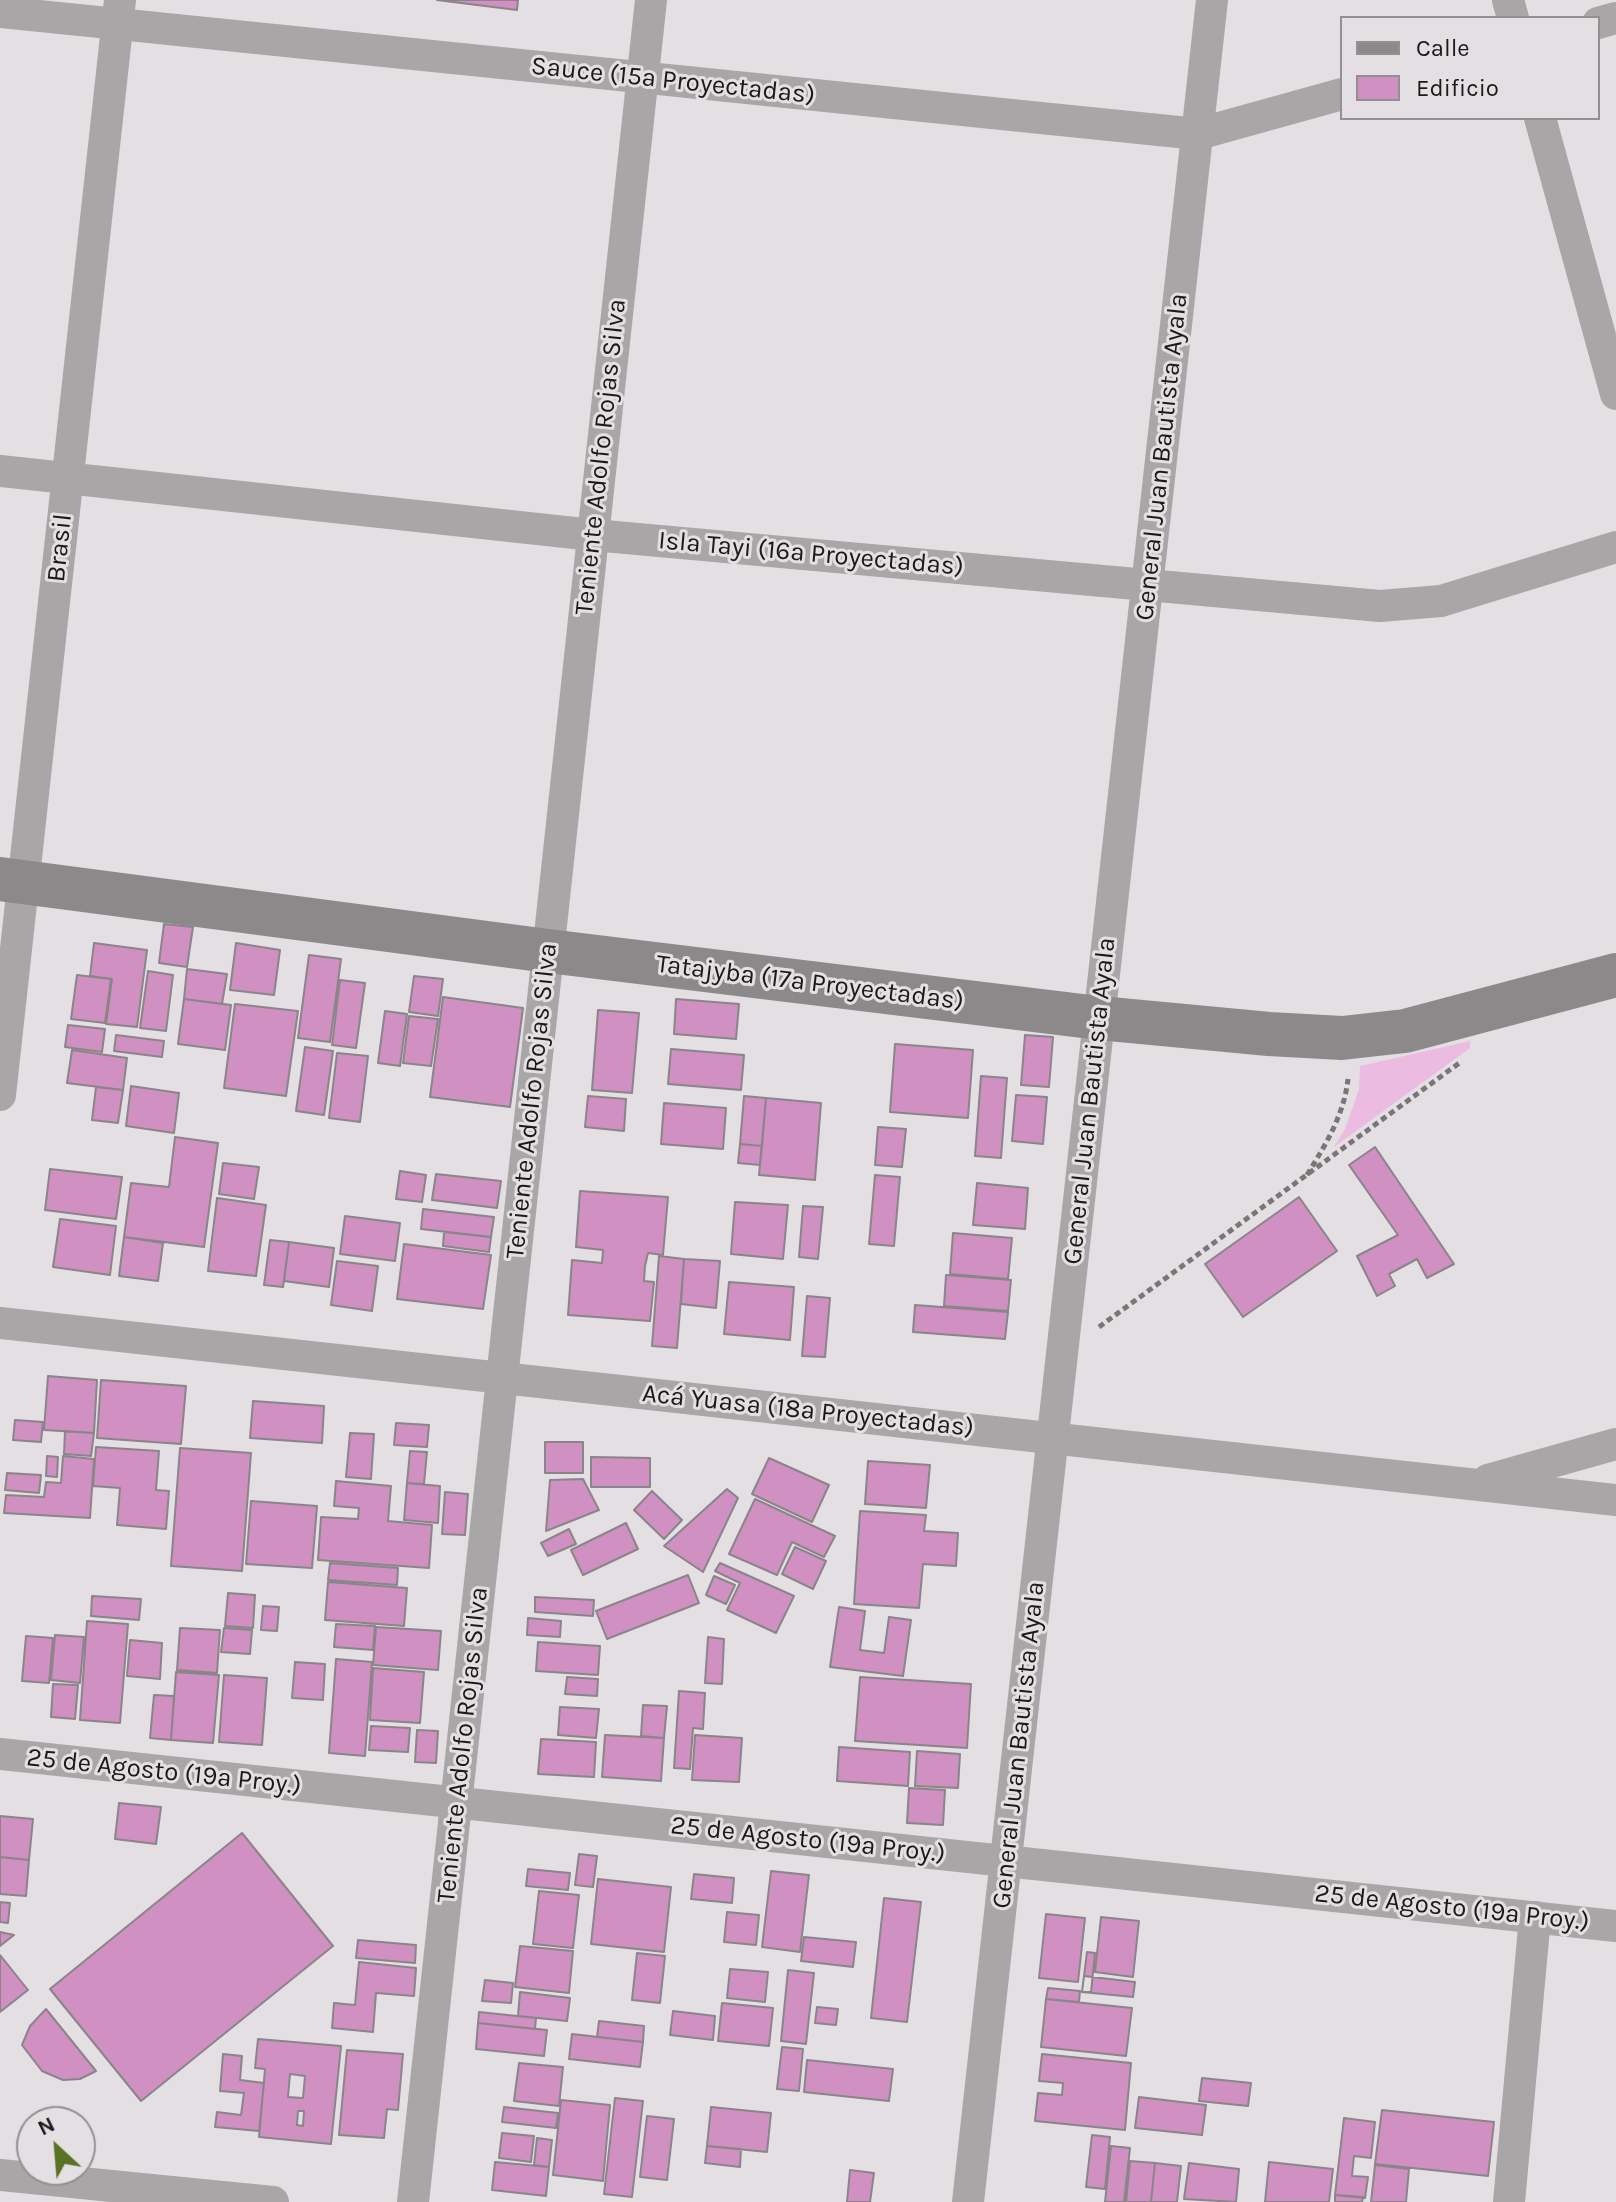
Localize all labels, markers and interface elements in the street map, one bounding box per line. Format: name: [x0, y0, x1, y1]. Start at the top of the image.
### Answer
legend: [1340, 16, 1600, 120]
text: Calle: [1416, 34, 1470, 62]
street label: Sauce (15ª Proyectadas): [530, 51, 816, 111]
text: Edificio: [1416, 74, 1499, 102]
street label: General Juan Bautista Ayala: [1129, 292, 1195, 622]
street label: Teniente Adolfo Rojas Silva: [569, 297, 633, 617]
street label: Brasil: [41, 512, 79, 584]
street label: Isla Tayi (16ª Proyectadas): [657, 525, 965, 583]
street label: General Juan Bautista Ayala: [1057, 936, 1123, 1266]
street label: Teniente Adolfo Rojas Silva: [500, 941, 564, 1261]
street label: Tatajyba (17ª Proyectadas): [655, 949, 965, 1017]
street label: Acá Yuasa (18ª Proyectadas): [641, 1378, 975, 1444]
street label: General Juan Bautista Ayala: [986, 1580, 1052, 1910]
street label: Teniente Adolfo Rojas Silva: [431, 1585, 495, 1905]
street label: 25 de Agosto (19ª Proy.): [25, 1742, 303, 1802]
street label: 25 de Agosto (19ª Proy.): [669, 1810, 947, 1870]
street label: 25 de Agosto (19ª Proy.): [1313, 1878, 1591, 1938]
north arrow: [16, 2106, 96, 2186]
text: N: [34, 2111, 59, 2141]

